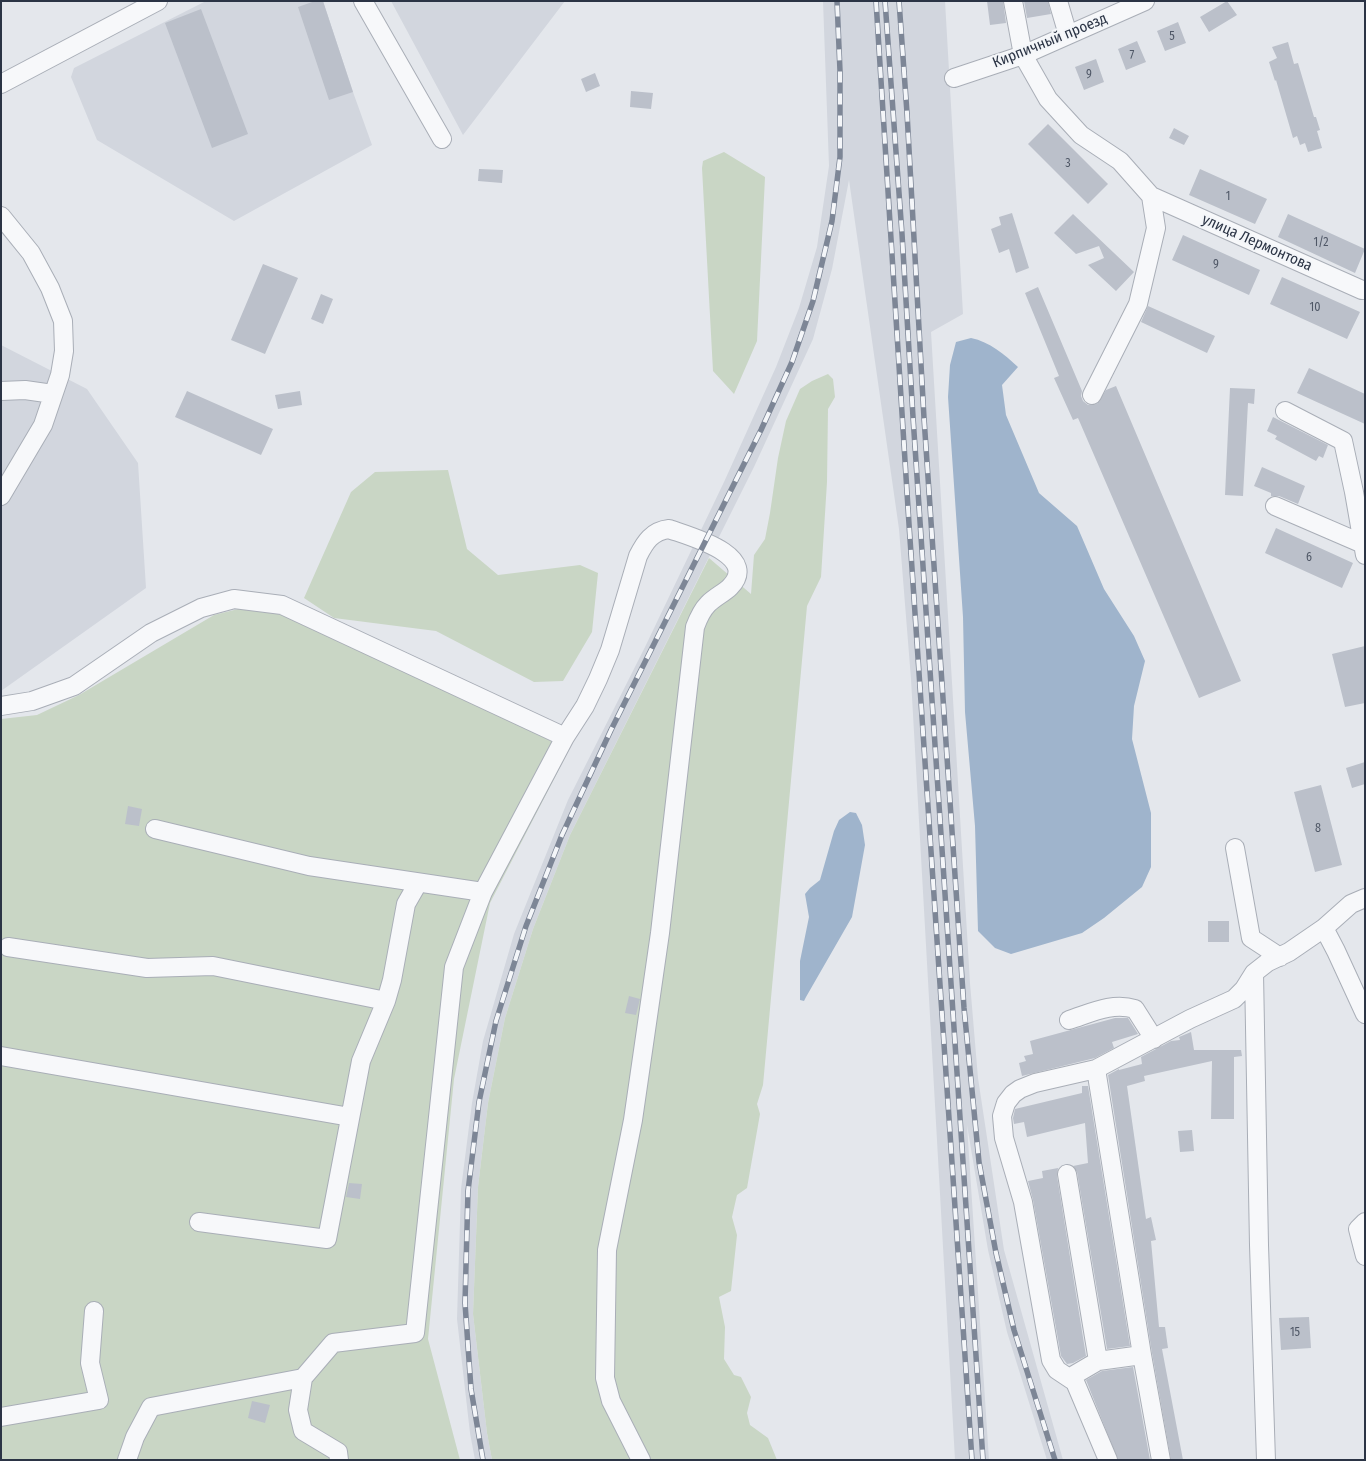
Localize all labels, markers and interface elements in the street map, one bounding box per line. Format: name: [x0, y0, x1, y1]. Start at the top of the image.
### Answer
street label: Кирпичный проезд: [990, 10, 1110, 72]
house number: 5: [1169, 30, 1175, 44]
house number: 7: [1130, 49, 1134, 63]
house number: 9: [1086, 68, 1092, 82]
house number: 3: [1065, 157, 1071, 171]
house number: 1: [1226, 190, 1230, 204]
street label: улица Лермонтова: [1199, 211, 1315, 275]
house number: 1/2: [1313, 236, 1329, 250]
house number: 9: [1213, 258, 1219, 272]
house number: 10: [1310, 301, 1320, 315]
house number: 6: [1306, 551, 1312, 565]
house number: 8: [1315, 822, 1321, 836]
house number: 15: [1290, 1326, 1300, 1340]

